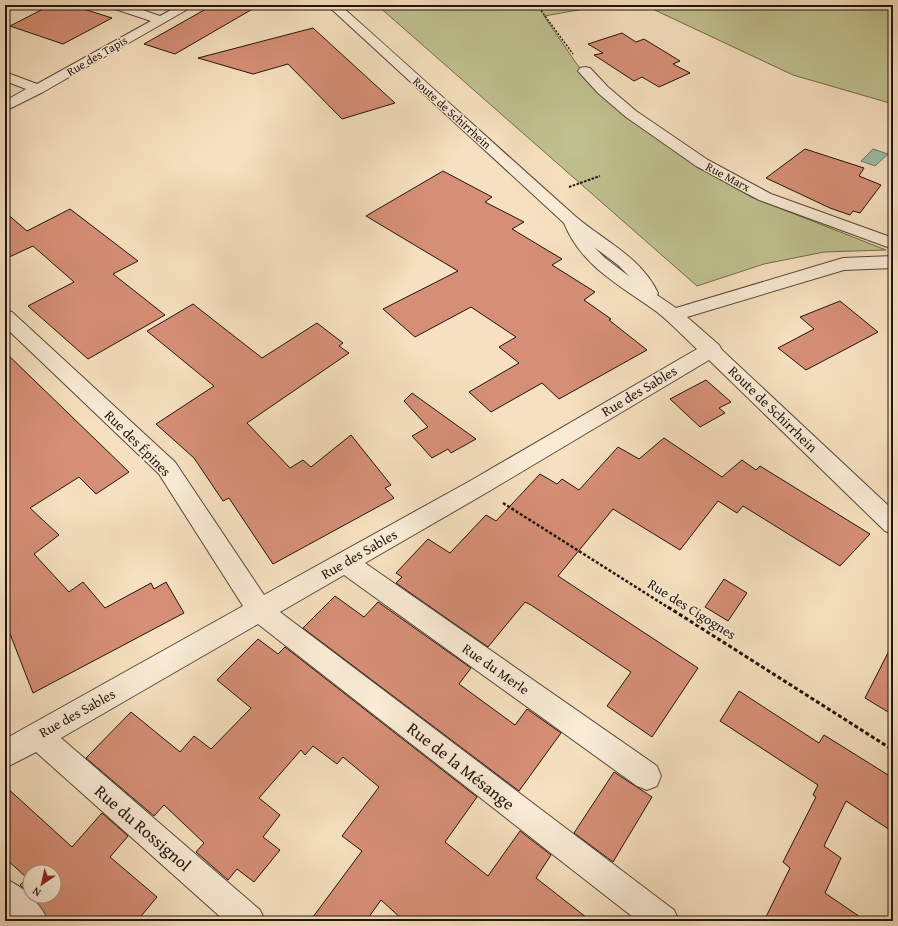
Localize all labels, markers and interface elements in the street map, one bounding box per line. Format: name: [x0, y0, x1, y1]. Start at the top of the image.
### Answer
street label: Rue des Tapis: [63, 31, 130, 80]
street label: Route de Schirrhein: [409, 73, 495, 153]
street label: Rue Marx: [703, 158, 754, 196]
street label: Rue des Sables: [598, 361, 680, 421]
street label: Route de Schirrhein: [724, 361, 822, 457]
street label: Rue des Épines: [100, 405, 176, 481]
street label: Rue des Sables: [317, 524, 401, 584]
street label: Rue des Cigognes: [644, 574, 740, 644]
street label: Rue du Merle: [458, 639, 534, 700]
street label: Rue des Sables: [35, 684, 119, 742]
street label: Rue de la Mésange: [402, 716, 521, 816]
street label: Rue du Rossignol: [90, 779, 197, 877]
north arrow: [22, 864, 62, 904]
text: N: [28, 883, 44, 901]

